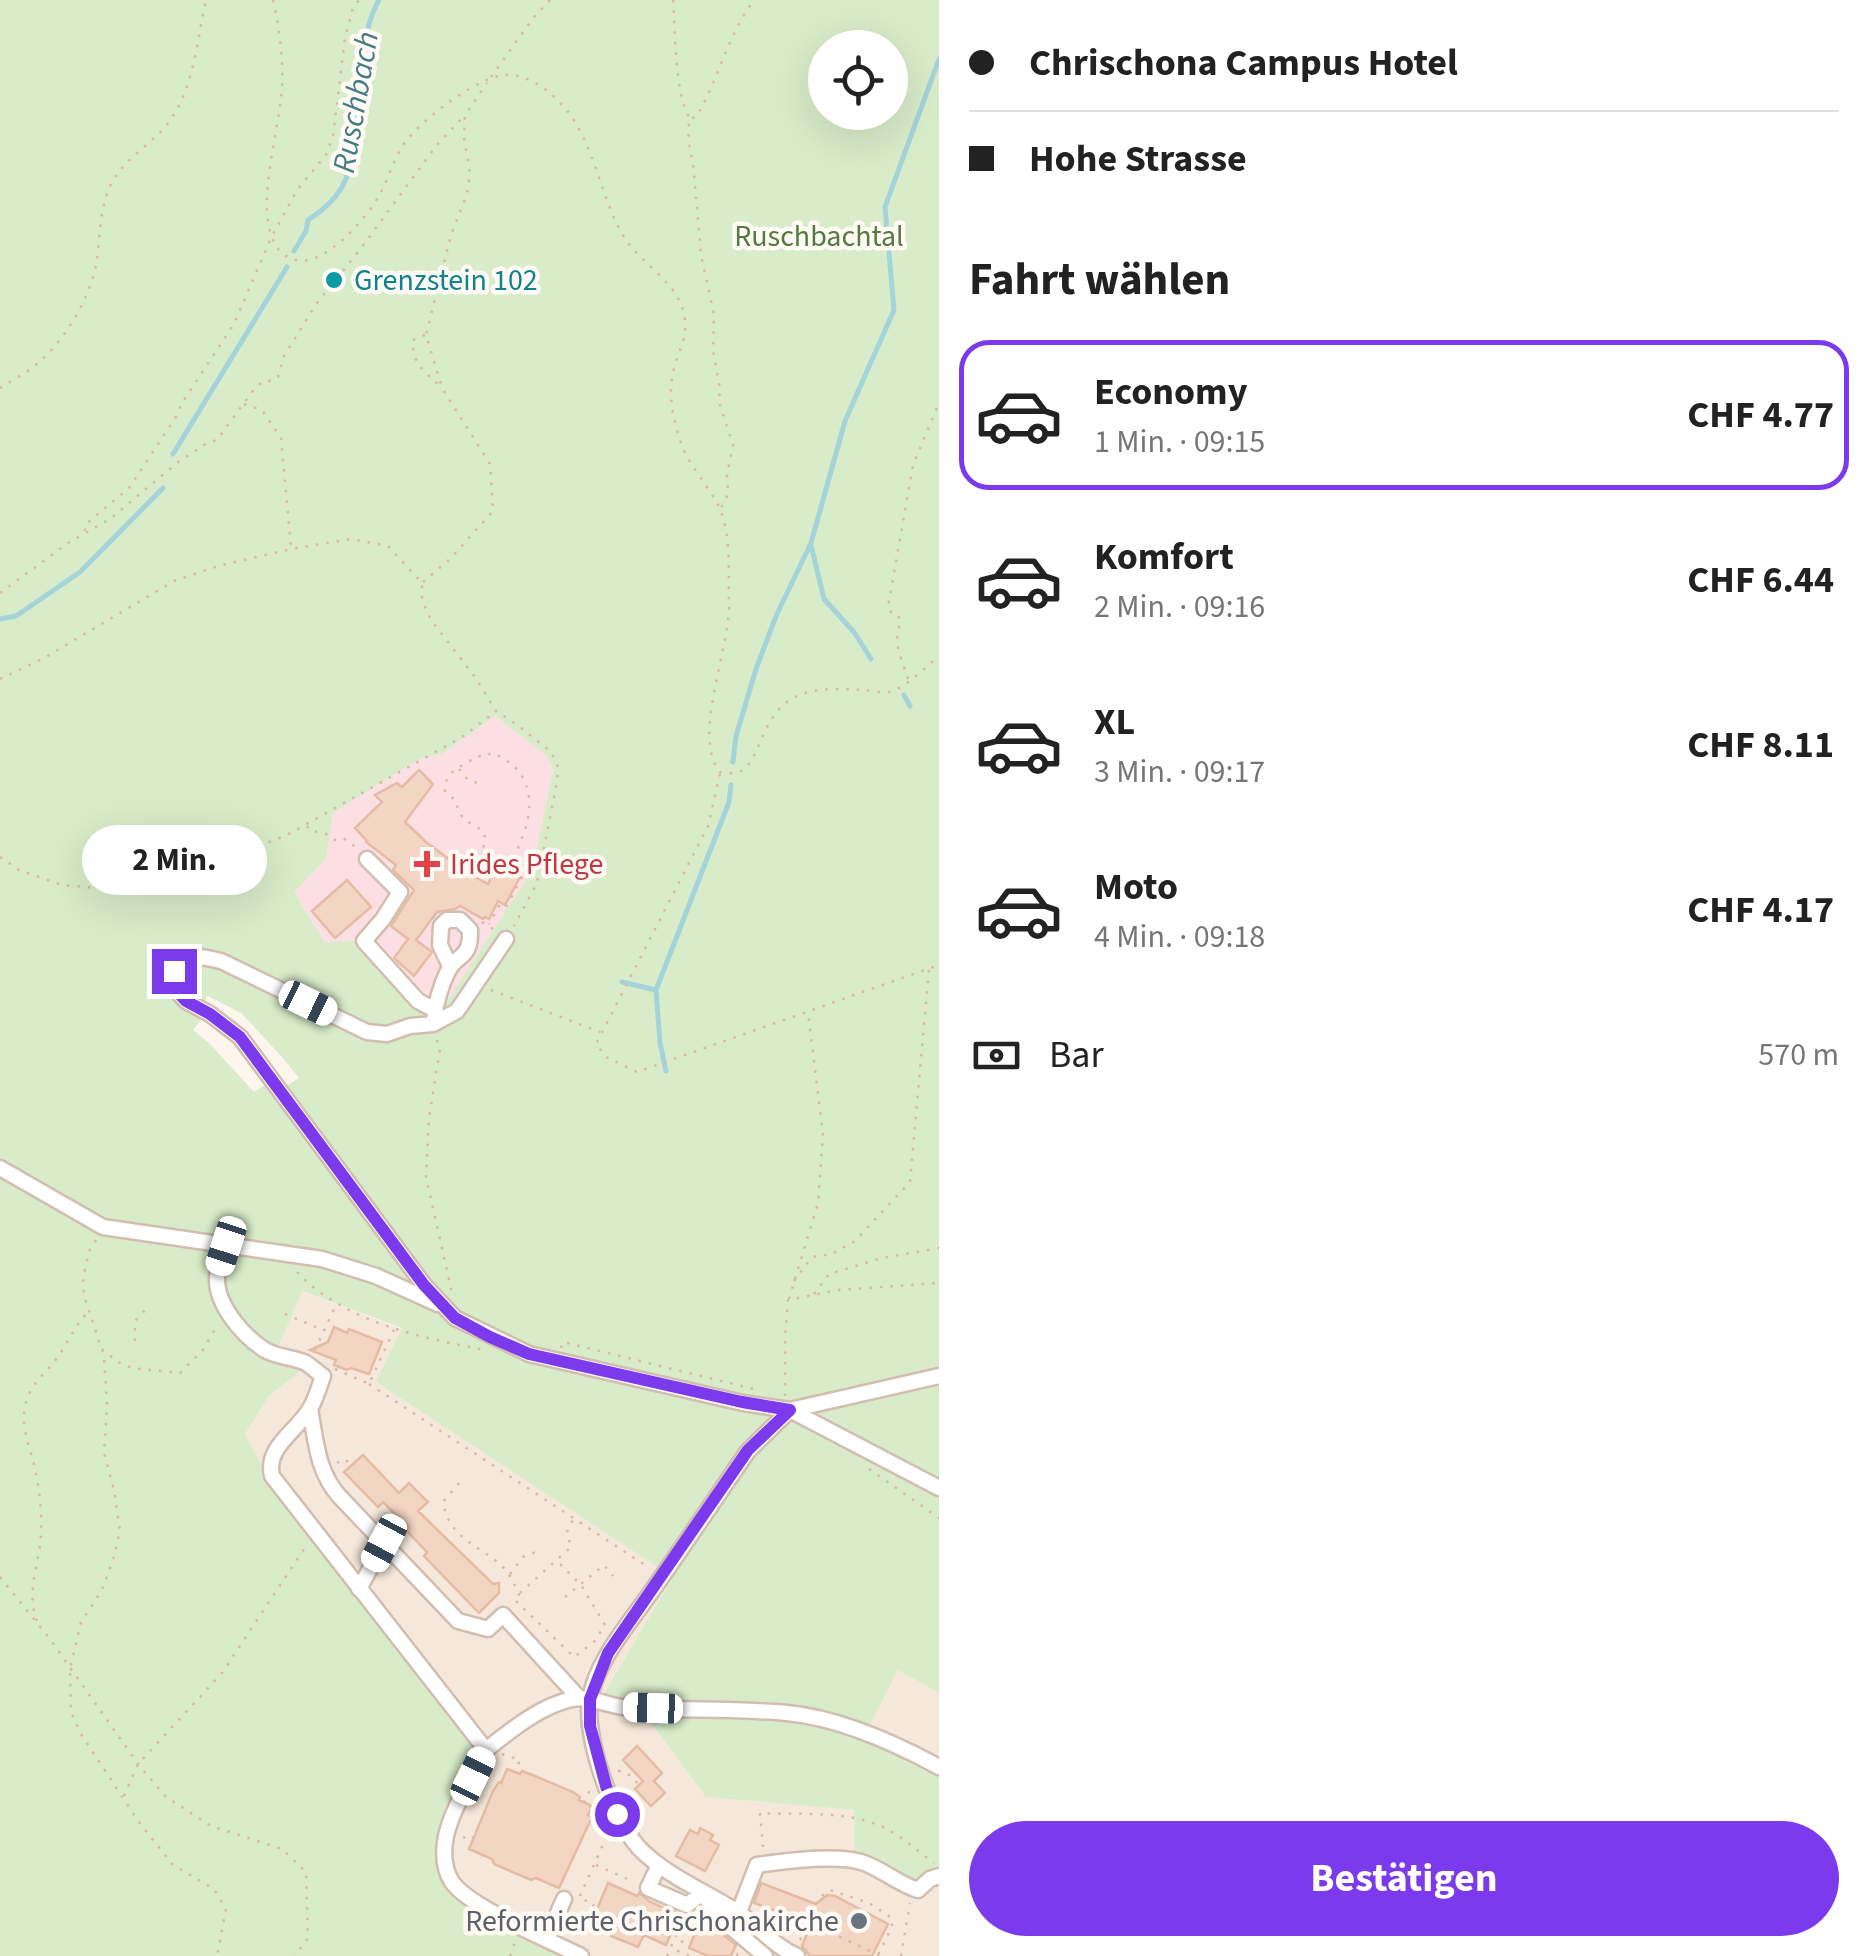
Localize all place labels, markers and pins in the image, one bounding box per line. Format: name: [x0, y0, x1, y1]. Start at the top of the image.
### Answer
place label: Grenzstein 102: [354, 259, 538, 302]
marker: Grenzstein 102: [323, 269, 345, 291]
place label: Irides Pflege: [450, 843, 603, 886]
marker: Irides Pflege: [414, 851, 440, 877]
place label: Reformierte Chrischonakirche: [465, 1900, 839, 1943]
marker: Reformierte Chrischonakirche: [848, 1910, 870, 1932]

